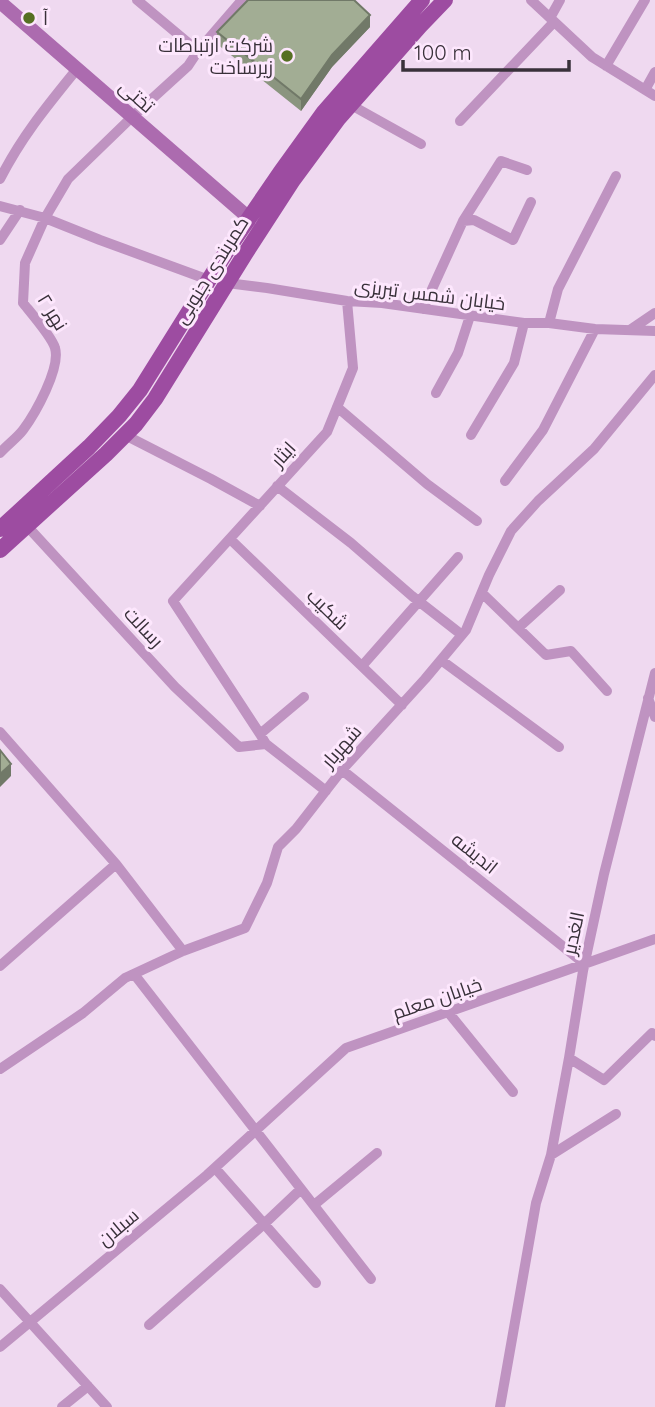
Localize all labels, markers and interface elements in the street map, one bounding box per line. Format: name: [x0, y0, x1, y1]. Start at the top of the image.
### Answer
place label: آ: [43, 6, 48, 30]
marker: آ: [21, 10, 37, 26]
scale bar: [403, 28, 569, 72]
place label: شرکت ارتباطات زیرساخت: [158, 33, 273, 79]
text: 100 m: [414, 39, 472, 65]
marker: شرکت ارتباطات زیرساخت: [279, 48, 295, 64]
street label: تختی: [114, 74, 160, 118]
street label: کمربندی جنوبی: [168, 212, 254, 328]
street label: خیابان شمس تبریزی: [353, 273, 507, 315]
street label: نهر ۲: [33, 289, 73, 335]
street label: ایثار: [265, 436, 301, 473]
street label: شکیب: [302, 583, 354, 635]
street label: رسالت: [119, 602, 169, 652]
street label: شهریار: [315, 719, 366, 773]
street label: اندیشه: [447, 827, 503, 879]
street label: الغدیر: [557, 909, 589, 958]
street label: خیابان معلم: [389, 972, 485, 1026]
street label: سبلان: [92, 1203, 144, 1251]

